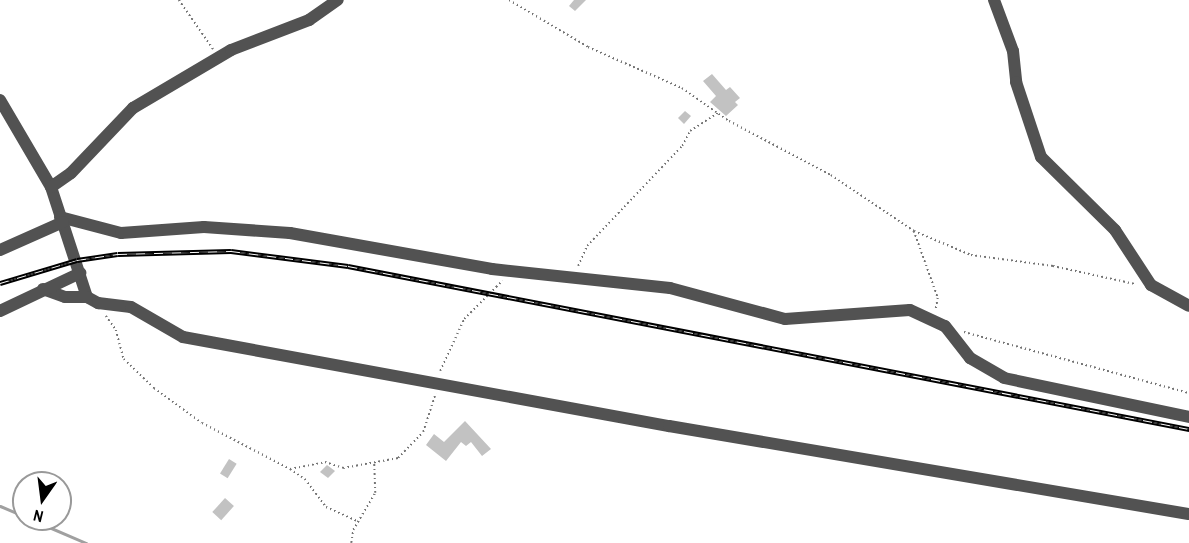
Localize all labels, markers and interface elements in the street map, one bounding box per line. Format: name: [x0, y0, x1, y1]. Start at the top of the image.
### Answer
north arrow: [12, 471, 72, 531]
text: N: [31, 505, 45, 528]

